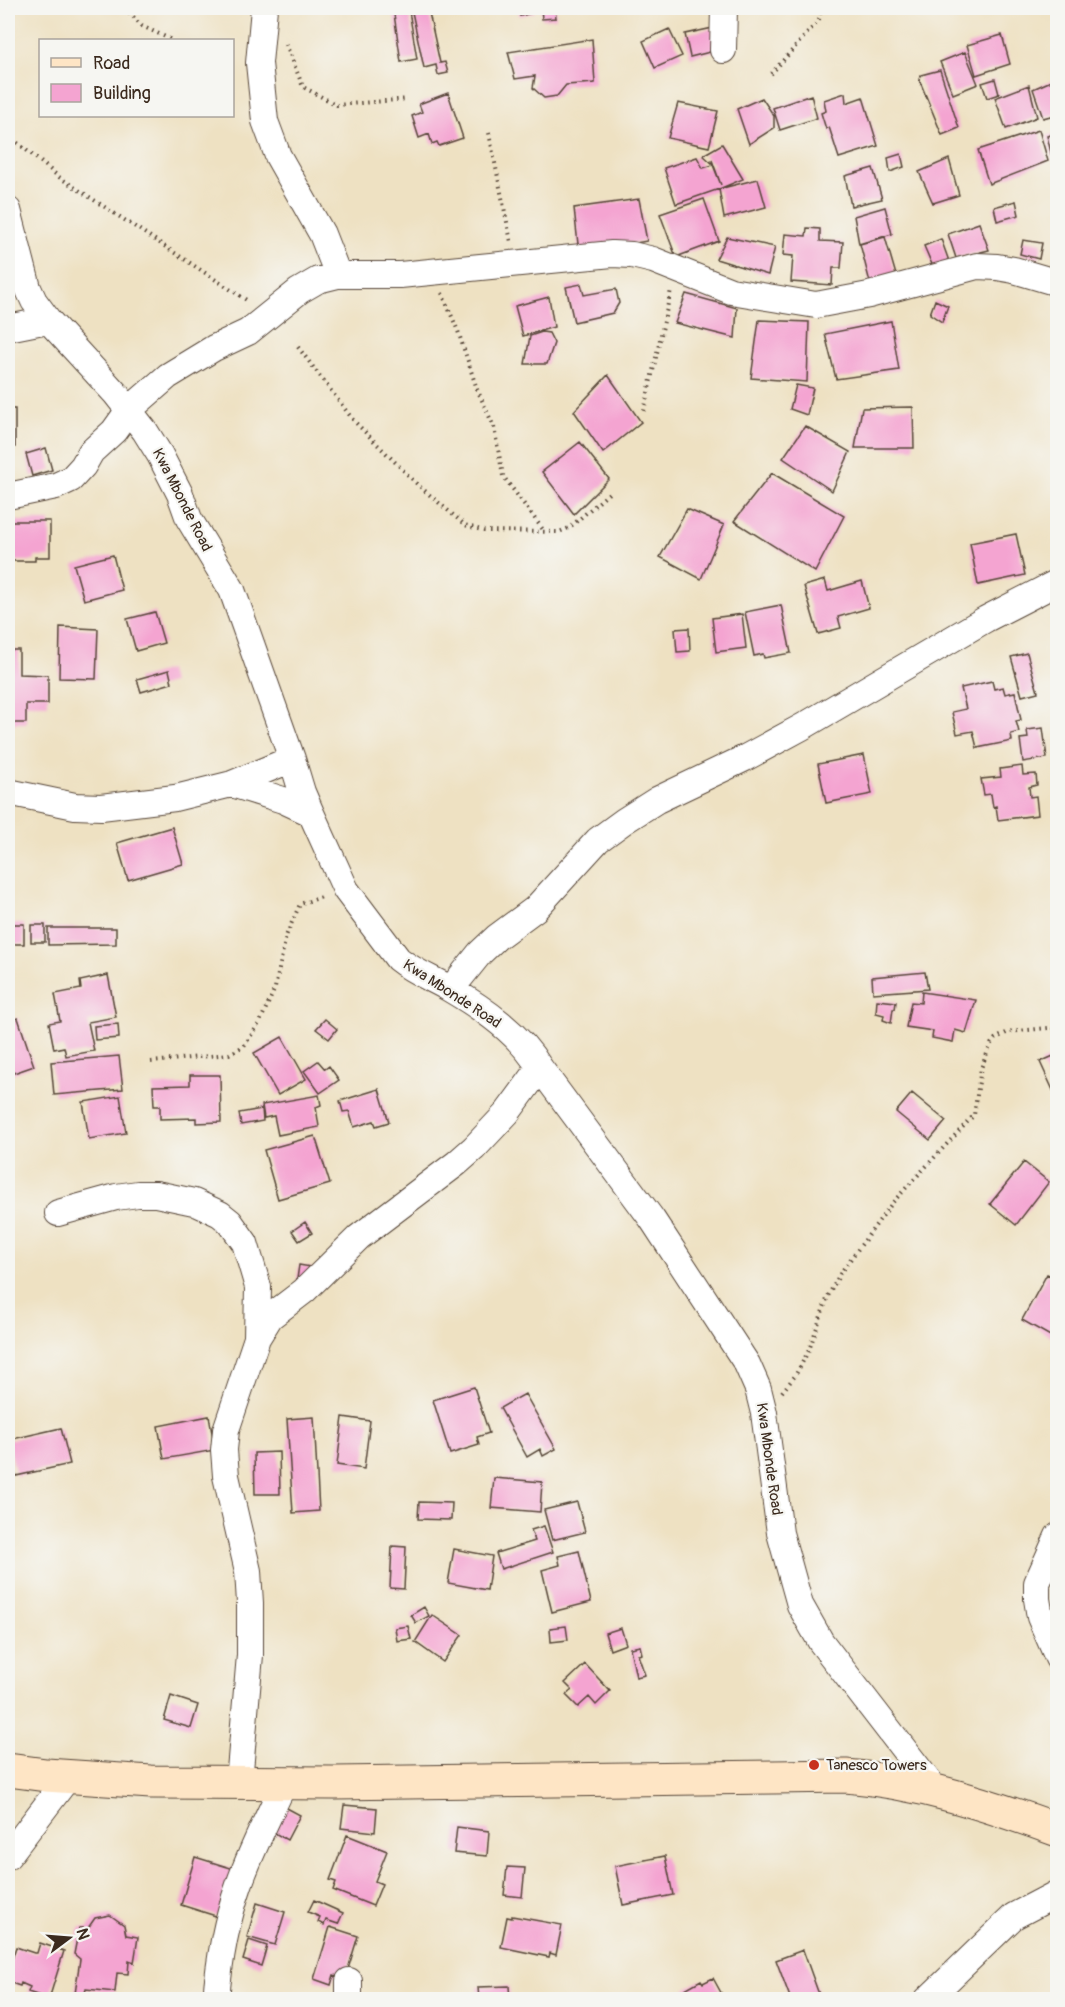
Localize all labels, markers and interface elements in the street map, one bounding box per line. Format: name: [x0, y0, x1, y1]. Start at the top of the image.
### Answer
legend: [39, 39, 234, 117]
text: Road: [93, 52, 130, 75]
text: Building: [93, 82, 151, 105]
street label: Kwa Mbonde Road: [148, 445, 216, 555]
street label: Kwa Mbonde Road: [399, 955, 505, 1033]
street label: Kwa Mbonde Road: [752, 1402, 786, 1516]
place label: Tanesco Towers: [826, 1756, 927, 1775]
marker: Tanesco Towers: [807, 1758, 821, 1772]
north arrow: [39, 1908, 99, 1968]
text: N: [71, 1926, 94, 1942]

